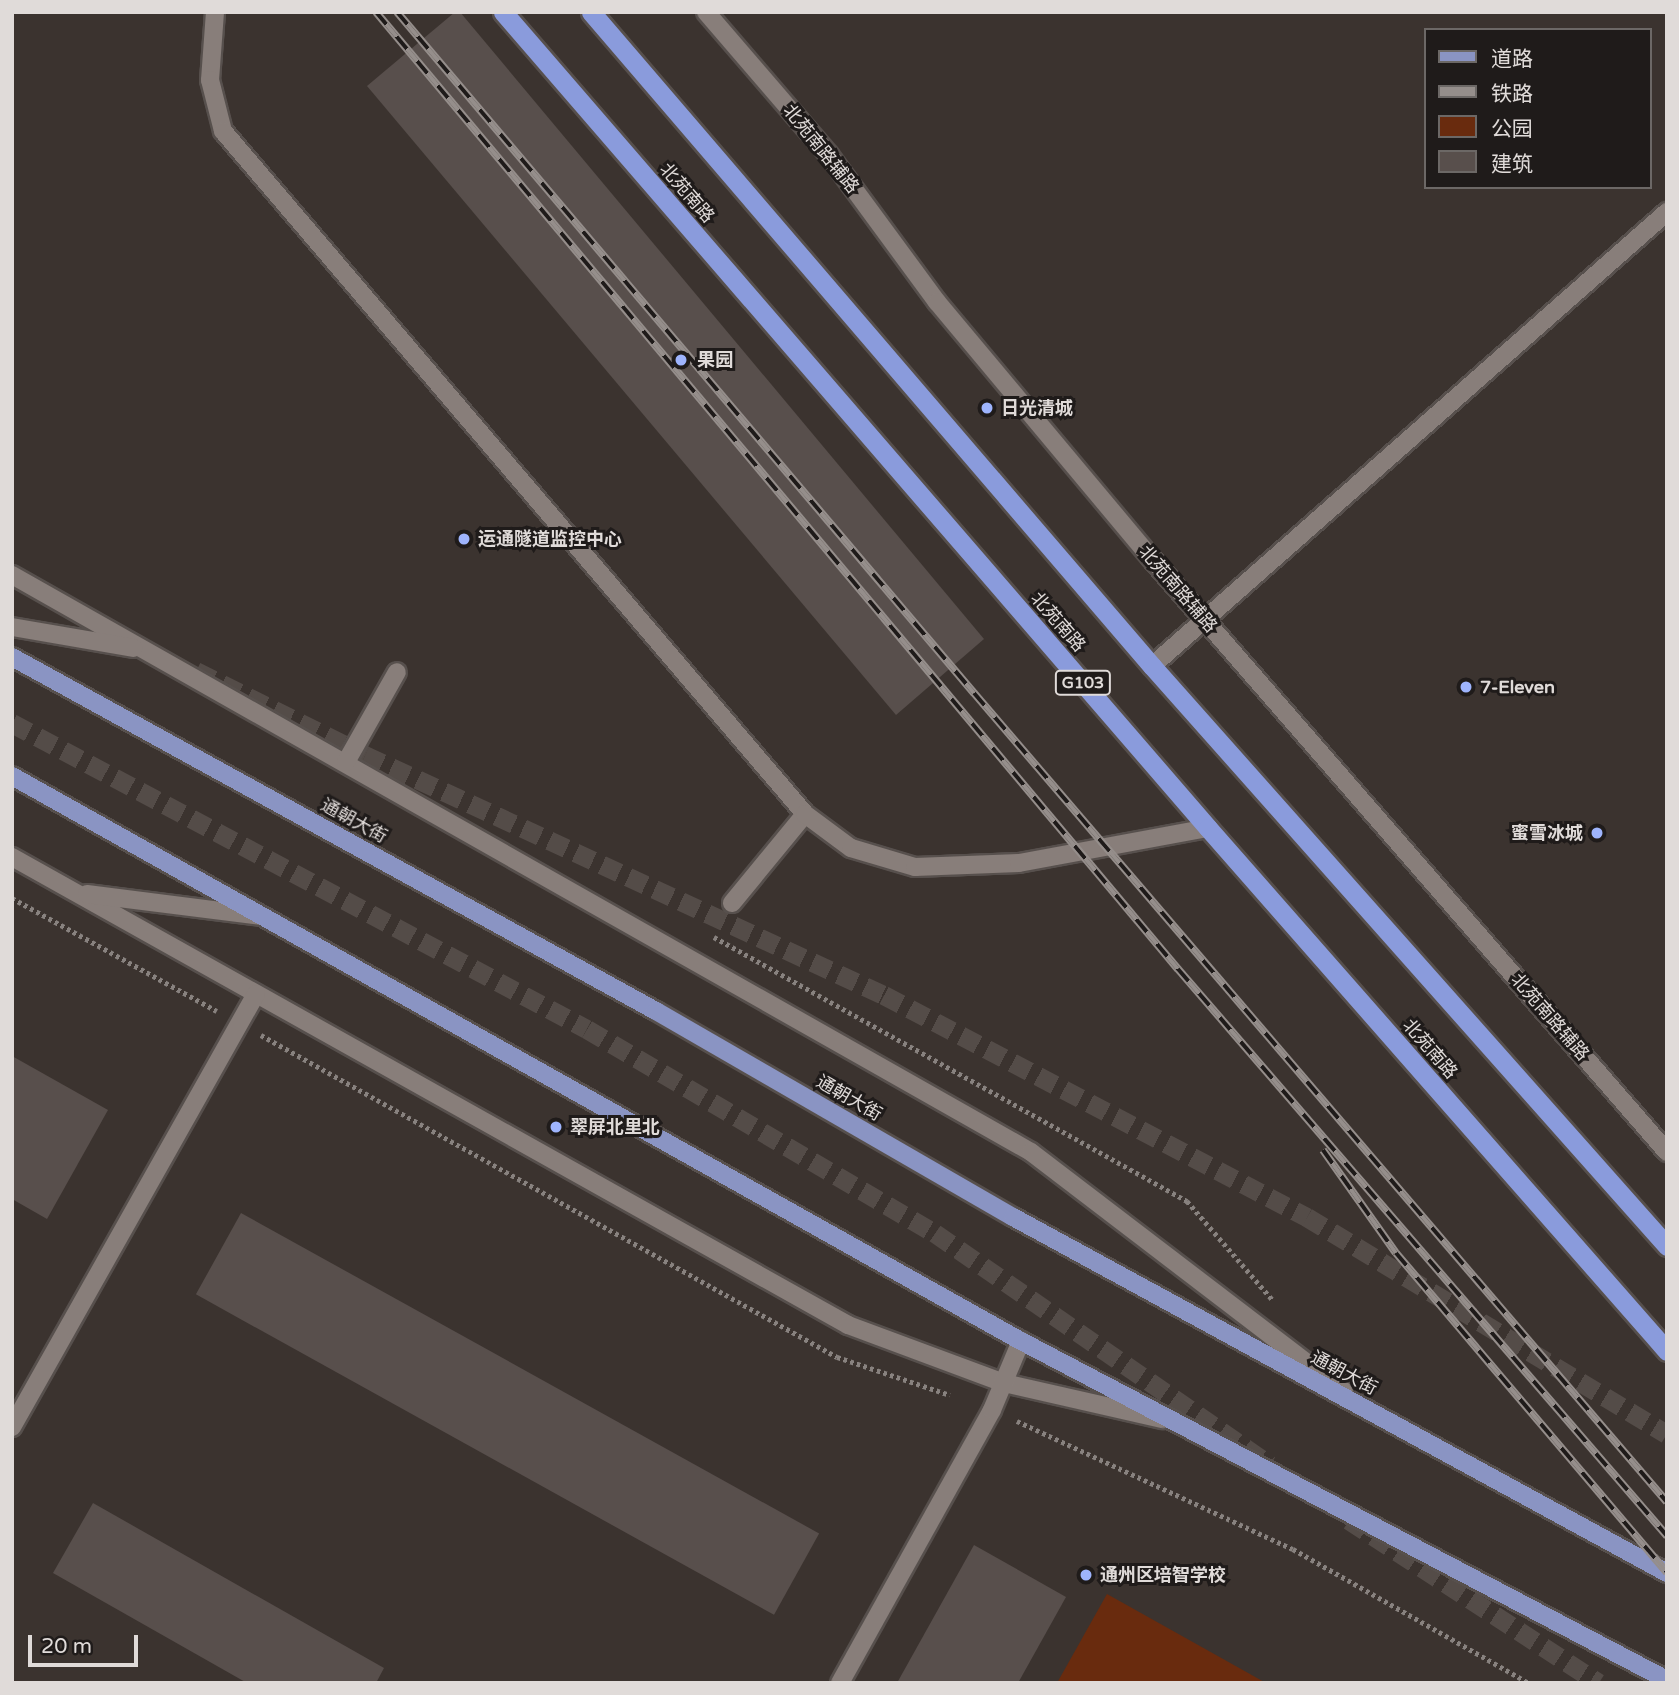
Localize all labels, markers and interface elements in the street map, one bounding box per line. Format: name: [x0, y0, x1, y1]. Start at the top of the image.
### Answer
legend: [1424, 28, 1651, 189]
text: 道路: [1491, 47, 1533, 72]
text: 铁路: [1491, 82, 1533, 107]
street label: 北苑南路辅路: [779, 100, 863, 198]
text: 公园: [1491, 117, 1533, 142]
text: 建筑: [1491, 152, 1533, 177]
street label: 北苑南路: [655, 159, 719, 227]
place label: 果园: [697, 349, 733, 371]
marker: 果园: [671, 350, 691, 370]
place label: 日光清城: [1001, 397, 1073, 419]
marker: 日光清城: [979, 400, 995, 416]
place label: 运通隧道监控中心: [478, 528, 622, 550]
marker: 运通隧道监控中心: [456, 531, 472, 547]
street label: 北苑南路辅路: [1134, 541, 1222, 637]
street label: 北苑南路: [1026, 588, 1090, 656]
road number: G103: [1053, 670, 1113, 696]
place label: 7-Eleven: [1480, 676, 1555, 698]
marker: 7-Eleven: [1458, 679, 1474, 695]
street label: 通朝大街: [317, 794, 391, 848]
place label: 蜜雪冰城: [1511, 822, 1583, 844]
marker: 蜜雪冰城: [1589, 825, 1605, 841]
street label: 北苑南路辅路: [1506, 969, 1594, 1065]
street label: 北苑南路: [1398, 1015, 1462, 1083]
street label: 通朝大街: [812, 1071, 886, 1125]
place label: 翠屏北里北: [570, 1116, 660, 1138]
marker: 翠屏北里北: [548, 1119, 564, 1135]
street label: 通朝大街: [1307, 1347, 1381, 1399]
place label: 通州区培智学校: [1100, 1564, 1226, 1586]
marker: 通州区培智学校: [1078, 1567, 1094, 1583]
scale bar: [32, 1622, 142, 1666]
text: 20 m: [41, 1634, 92, 1659]

